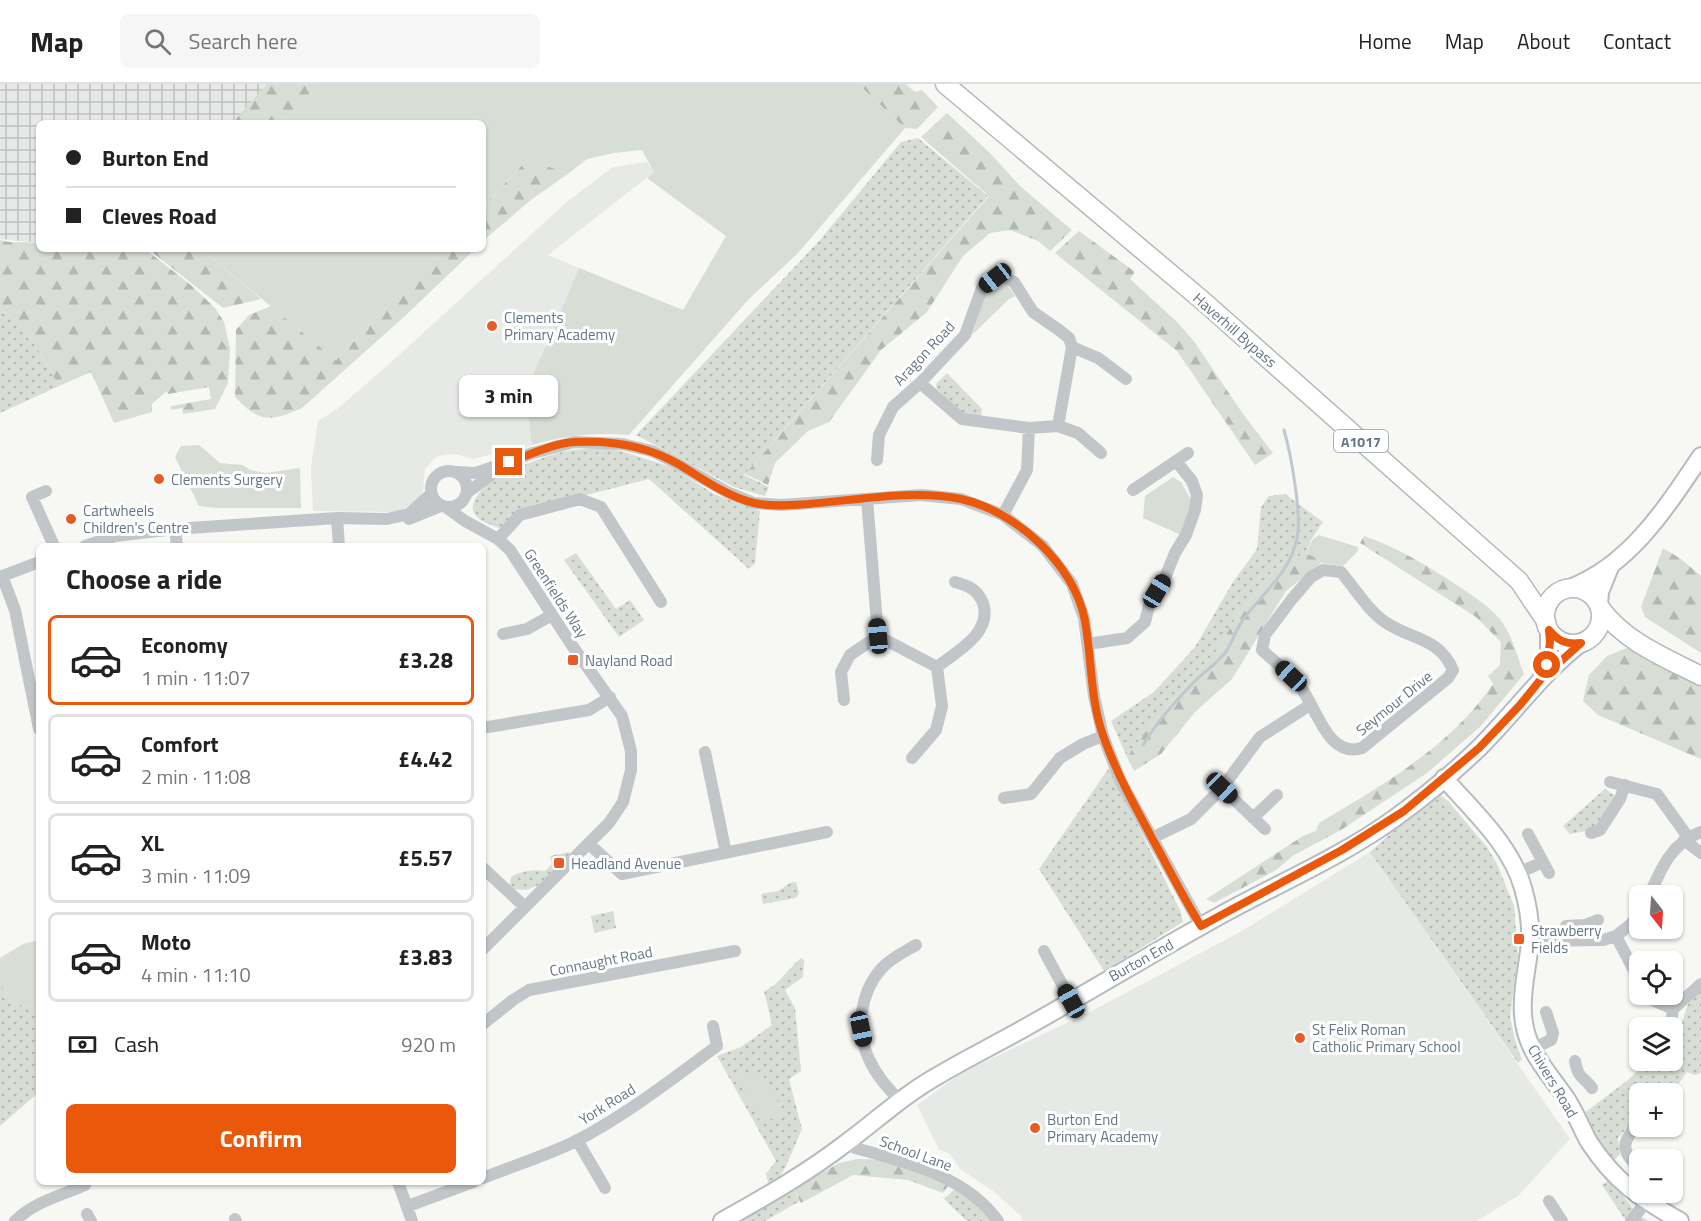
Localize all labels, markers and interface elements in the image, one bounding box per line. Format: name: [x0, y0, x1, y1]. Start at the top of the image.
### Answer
search box: [120, 14, 540, 68]
text: Map: [30, 20, 84, 63]
text: Search here: [189, 24, 298, 58]
icon: search: [141, 25, 174, 58]
text: Home: [1358, 25, 1412, 57]
text: Map: [1445, 25, 1484, 57]
text: About: [1517, 25, 1570, 57]
text: Contact: [1603, 25, 1671, 57]
text: Burton End: [102, 141, 209, 175]
text: Cleves Road: [102, 199, 217, 233]
car: [975, 260, 1015, 296]
street label: Haverhill Bypass: [1188, 287, 1282, 373]
place label: Clements Primary Academy: [504, 306, 615, 346]
street label: Aragon Road: [888, 315, 960, 391]
marker: Clements Primary Academy: [485, 319, 499, 333]
callout: 3 min: [460, 375, 558, 417]
text: 3 min: [484, 380, 533, 411]
road number: A1017: [1334, 430, 1388, 452]
route end: [495, 448, 522, 475]
place label: Clements Surgery: [171, 468, 283, 491]
marker: Clements Surgery: [152, 472, 166, 486]
place label: Cartwheels Children's Centre: [83, 499, 189, 539]
marker: Cartwheels Children's Centre: [64, 512, 78, 526]
street label: Greenfields Way: [518, 544, 594, 642]
text: Choose a ride: [66, 558, 222, 599]
car: [1140, 571, 1174, 611]
car: [867, 617, 889, 655]
text: Economy: [141, 628, 228, 662]
icon: car: [69, 633, 123, 687]
text: £3.28: [398, 643, 453, 677]
place label: Nayland Road: [585, 649, 673, 672]
route start: [1533, 651, 1560, 678]
marker: Nayland Road: [566, 653, 580, 667]
car: [1272, 657, 1310, 695]
text: 1 min · 11:07: [141, 662, 251, 693]
street label: Seymour Drive: [1351, 665, 1437, 741]
text: Comfort: [141, 727, 219, 761]
icon: car: [69, 732, 123, 786]
text: £4.42: [398, 742, 453, 776]
text: 2 min · 11:08: [141, 761, 251, 792]
car: [1203, 769, 1241, 807]
text: XL: [141, 826, 164, 860]
icon: car: [69, 831, 123, 885]
text: £5.57: [398, 841, 453, 875]
place label: Headland Avenue: [571, 852, 681, 875]
marker: Headland Avenue: [552, 856, 566, 870]
text: 3 min · 11:09: [141, 860, 251, 891]
north arrow: [1629, 885, 1683, 939]
map controls: [1629, 885, 1683, 1203]
place label: Strawberry Fields: [1531, 919, 1602, 959]
text: Moto: [141, 925, 191, 959]
icon: car: [69, 930, 123, 984]
marker: Strawberry Fields: [1512, 932, 1526, 946]
street label: Burton End: [1104, 933, 1178, 987]
text: £3.83: [398, 940, 453, 974]
street label: Connaught Road: [548, 940, 654, 982]
button: locate: [1629, 951, 1683, 1005]
text: 4 min · 11:10: [141, 959, 251, 990]
car: [1054, 981, 1088, 1021]
car: [848, 1010, 874, 1048]
button: layers: [1629, 1017, 1683, 1071]
place label: St Felix Roman Catholic Primary School: [1312, 1018, 1461, 1058]
text: Cash: [114, 1027, 159, 1061]
icon: cash: [66, 1028, 99, 1061]
text: 920 m: [401, 1029, 456, 1060]
marker: St Felix Roman Catholic Primary School: [1293, 1031, 1307, 1045]
street label: Chivers Road: [1522, 1040, 1584, 1122]
street label: York Road: [574, 1078, 640, 1130]
button: +: [1629, 1083, 1683, 1137]
button: Confirm: [66, 1104, 456, 1173]
place label: Burton End Primary Academy: [1047, 1108, 1158, 1148]
marker: Burton End Primary Academy: [1028, 1121, 1042, 1135]
street label: School Lane: [877, 1129, 955, 1177]
button: −: [1629, 1149, 1683, 1203]

